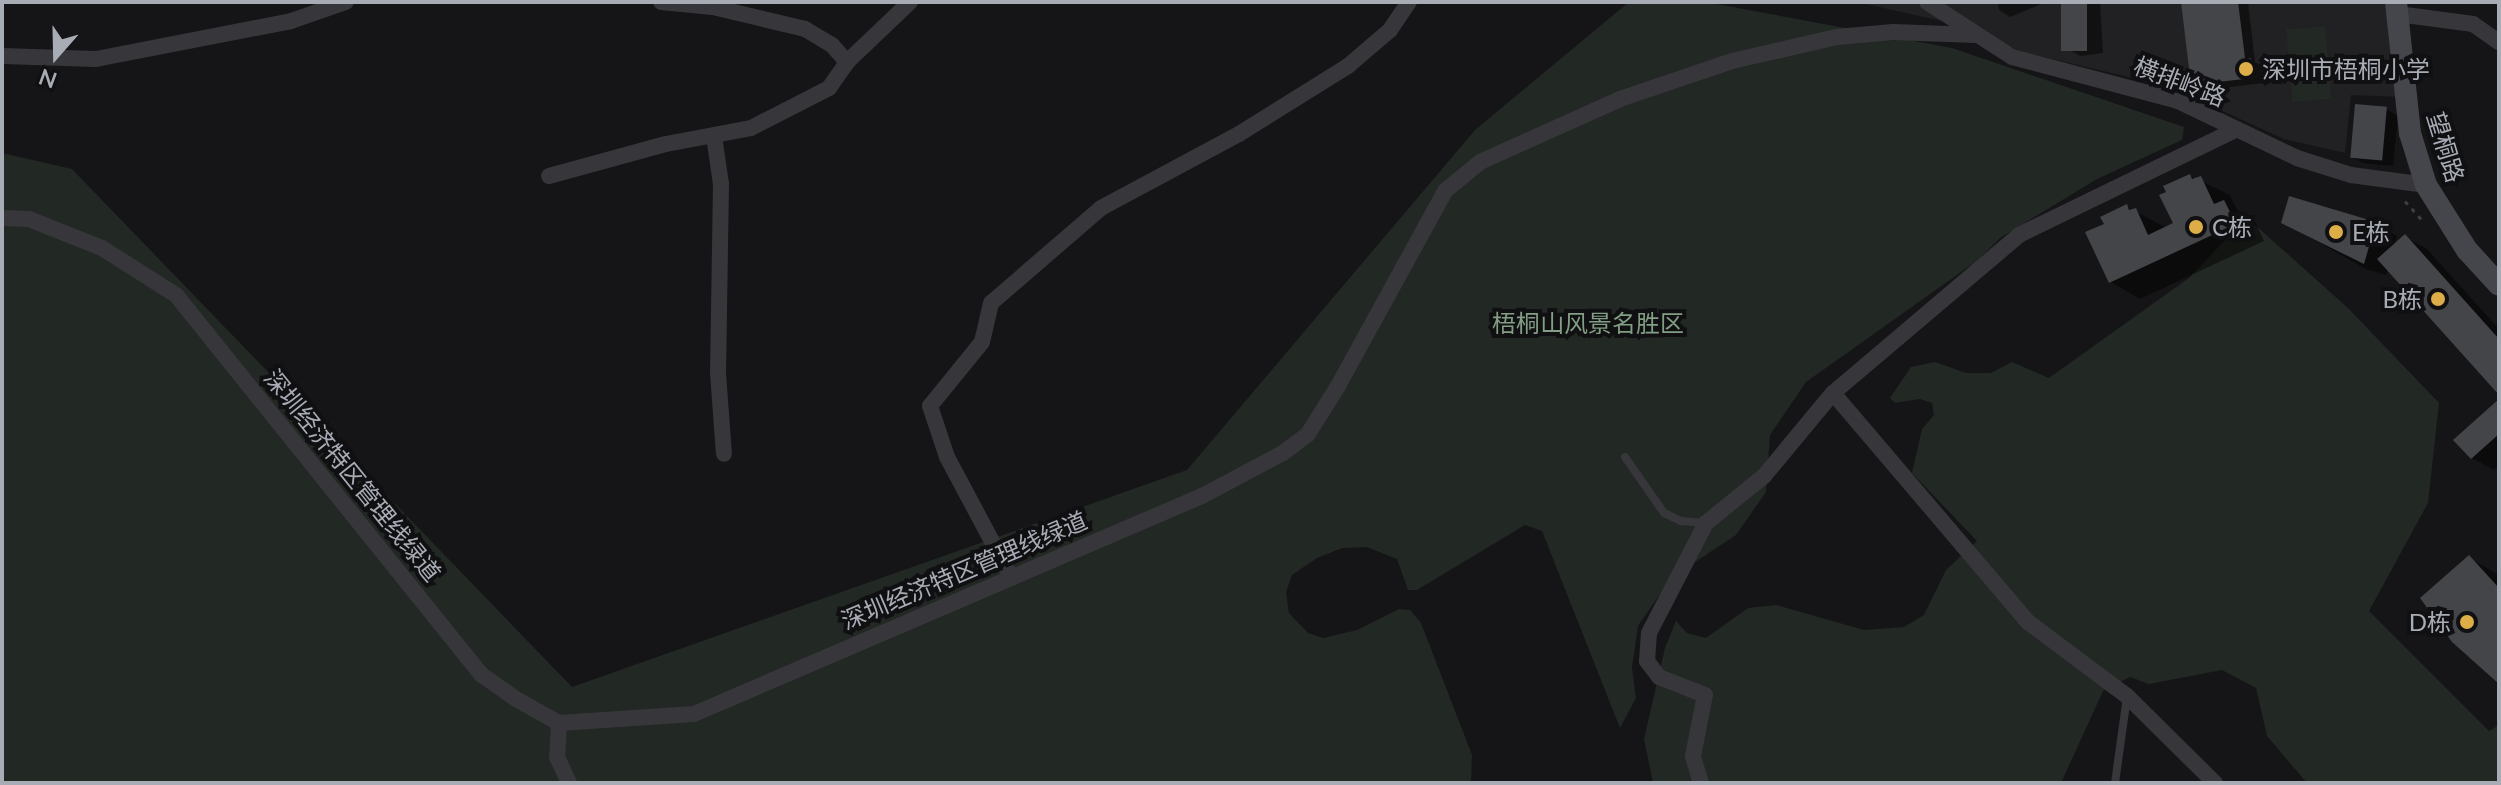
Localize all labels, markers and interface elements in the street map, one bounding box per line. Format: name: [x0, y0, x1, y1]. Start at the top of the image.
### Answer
north arrow: [16, 16, 96, 96]
street label: 横排岭路: [2130, 50, 2230, 112]
place label: 深圳市梧桐小学: [2262, 55, 2430, 83]
marker: 深圳市梧桐小学: [2237, 60, 2255, 78]
text: N: [35, 63, 60, 95]
street label: 望桐路: [2422, 108, 2470, 186]
place label: C栋: [2212, 213, 2252, 241]
marker: C栋: [2187, 218, 2205, 236]
place label: E栋: [2352, 218, 2390, 246]
marker: E栋: [2327, 223, 2345, 241]
place label: B栋: [2382, 285, 2422, 313]
marker: B栋: [2429, 290, 2447, 308]
park label: 梧桐山风景名胜区: [1492, 309, 1684, 337]
street label: 深圳经济特区管理线绿道: [259, 363, 447, 587]
street label: 深圳经济特区管理线绿道: [837, 505, 1091, 635]
place label: D栋: [2409, 608, 2451, 636]
marker: D栋: [2458, 613, 2476, 631]

